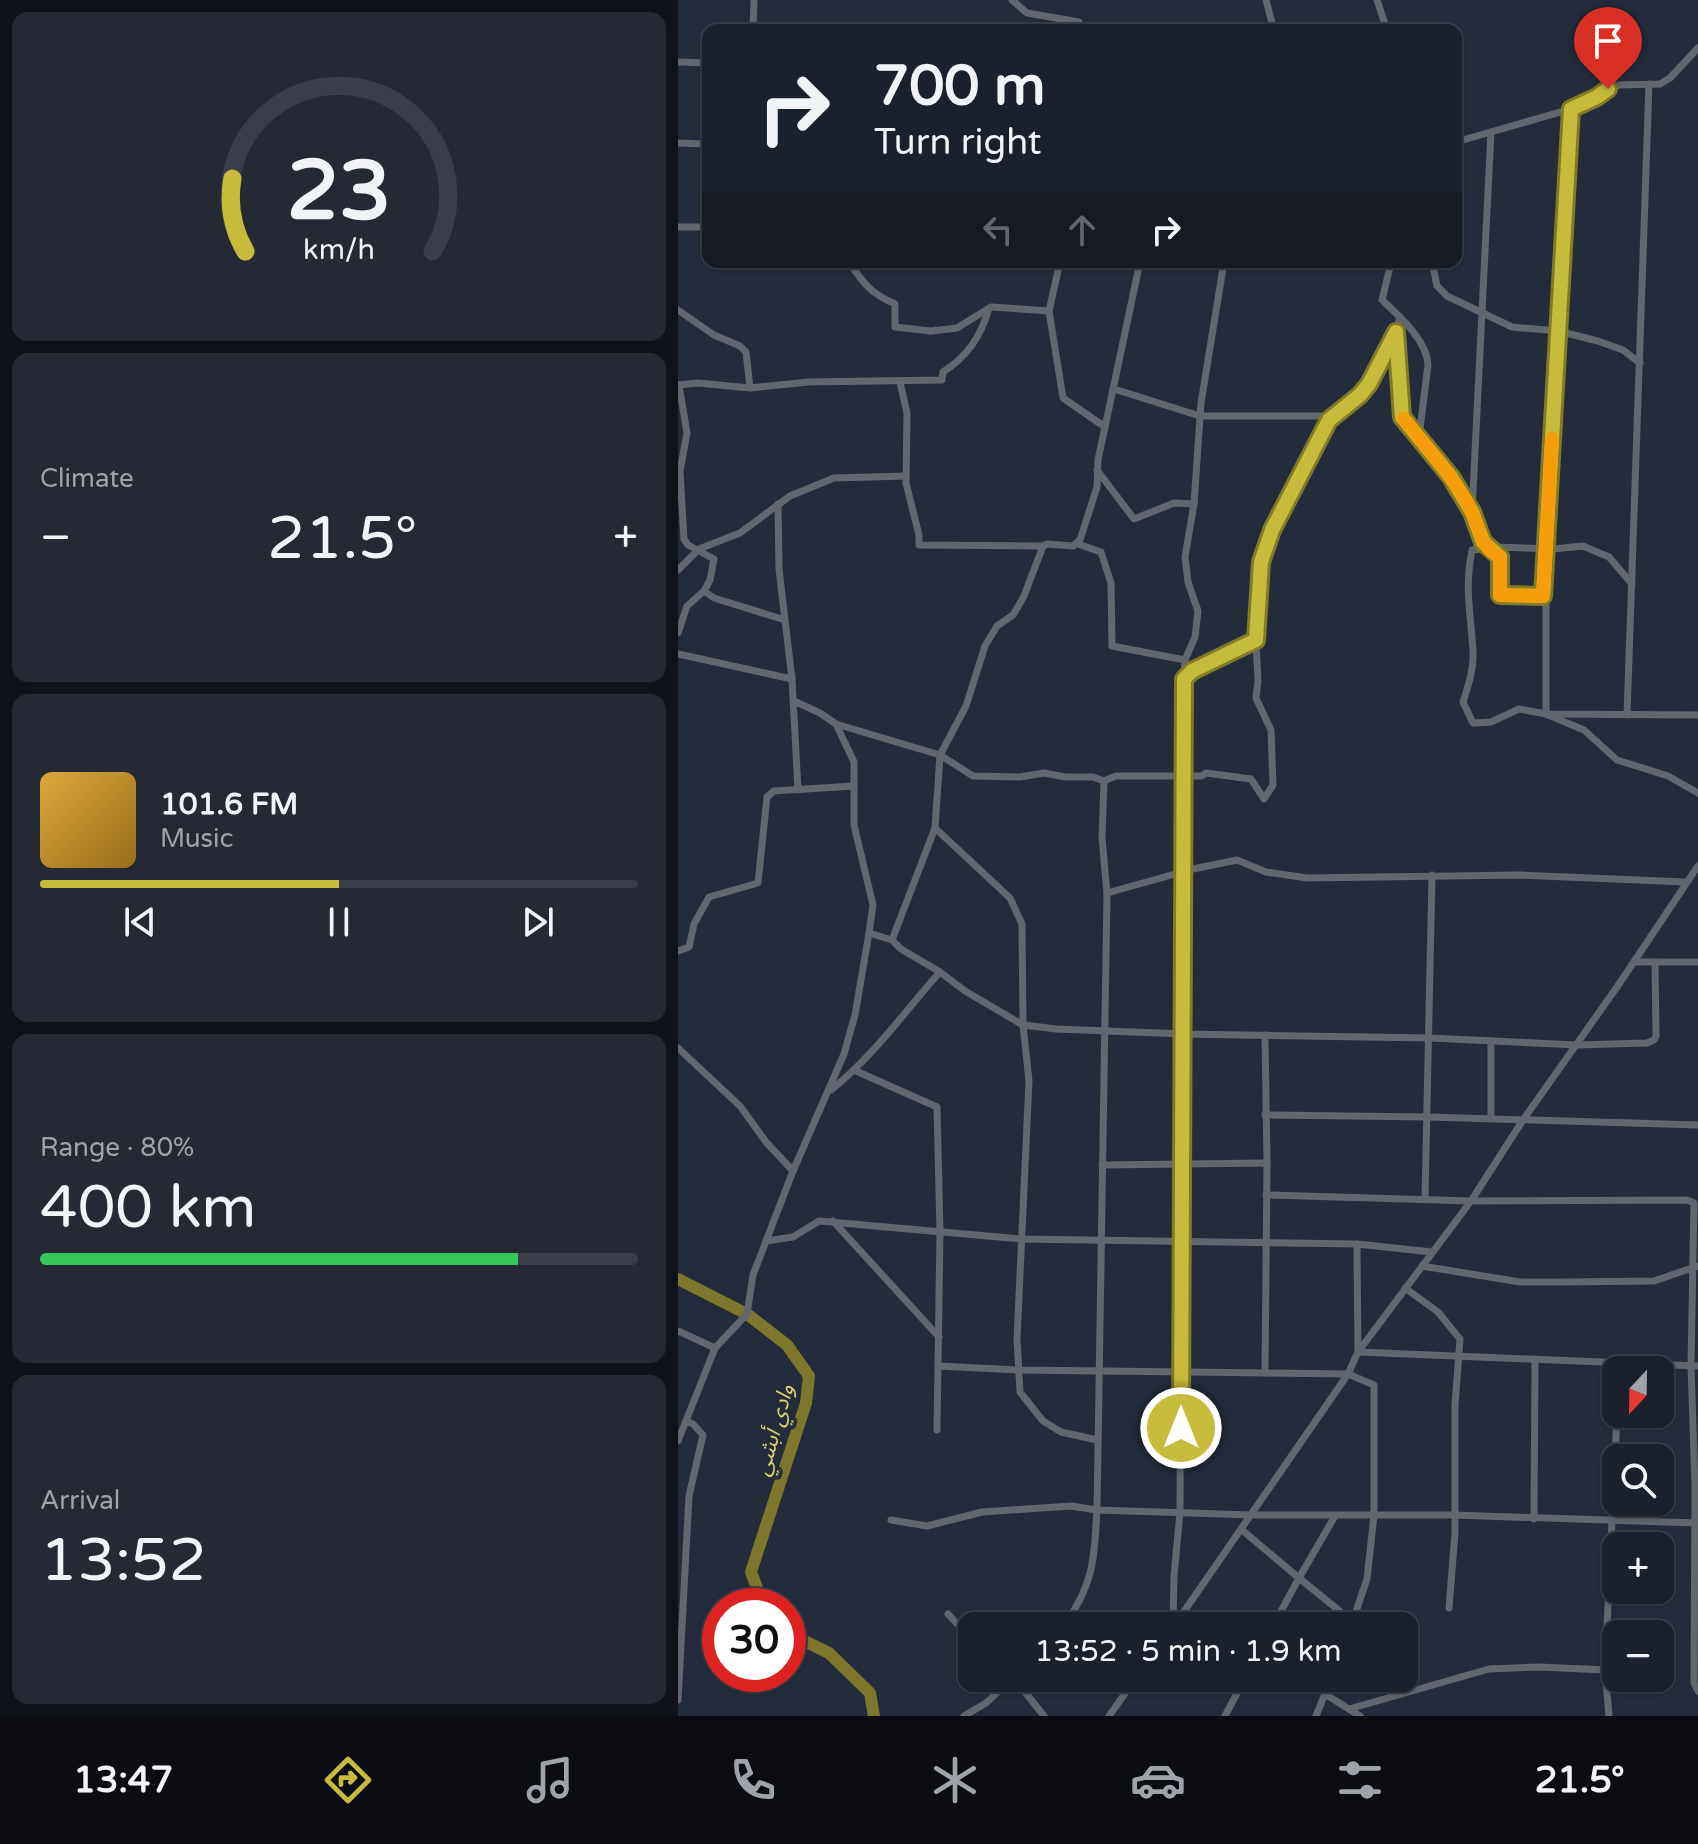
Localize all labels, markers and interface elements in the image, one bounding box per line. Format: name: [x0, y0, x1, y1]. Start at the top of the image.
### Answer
pin: [1574, 7, 1642, 89]
icon: arrive: [1586, 19, 1630, 63]
text: 700 m: [874, 53, 1045, 120]
icon: right: [742, 56, 846, 160]
text: Turn right: [874, 121, 1041, 164]
text: 23: [287, 142, 391, 242]
icon: left: [976, 208, 1020, 252]
icon: ahead: [1060, 208, 1104, 252]
icon: right: [1144, 208, 1188, 252]
text: km/h: [303, 234, 375, 268]
text: Climate: [40, 463, 134, 494]
text: 21.5°: [267, 503, 417, 575]
text: −: [40, 512, 71, 565]
text: +: [613, 512, 638, 565]
text: 101.6 FM: [160, 786, 298, 823]
text: Music: [160, 823, 233, 854]
icon: previous: [118, 900, 162, 944]
icon: pause: [317, 900, 361, 944]
icon: next: [516, 900, 560, 944]
text: Range · 80%: [40, 1132, 194, 1163]
text: 400 km: [40, 1172, 256, 1244]
north arrow: [1602, 1356, 1674, 1428]
map controls: [1602, 1356, 1674, 1692]
water label: وادي أبشي: [748, 1381, 803, 1480]
position arrow: [1139, 1386, 1223, 1470]
button: search: [1602, 1444, 1674, 1516]
text: Arrival: [40, 1485, 120, 1516]
text: 13:52: [40, 1525, 206, 1597]
button: +: [1602, 1532, 1674, 1604]
speed limit sign: 30: [702, 1588, 806, 1692]
button: −: [1602, 1620, 1674, 1692]
text: 13:52 · 5 min · 1.9 km: [1034, 1633, 1342, 1670]
icon: directions: [320, 1752, 376, 1808]
icon: music: [522, 1752, 578, 1808]
icon: phone: [725, 1752, 781, 1808]
icon: climate: [927, 1752, 983, 1808]
icon: car: [1130, 1752, 1186, 1808]
icon: filters: [1332, 1752, 1388, 1808]
text: 13:47: [73, 1759, 173, 1802]
text: 21.5°: [1535, 1759, 1625, 1802]

